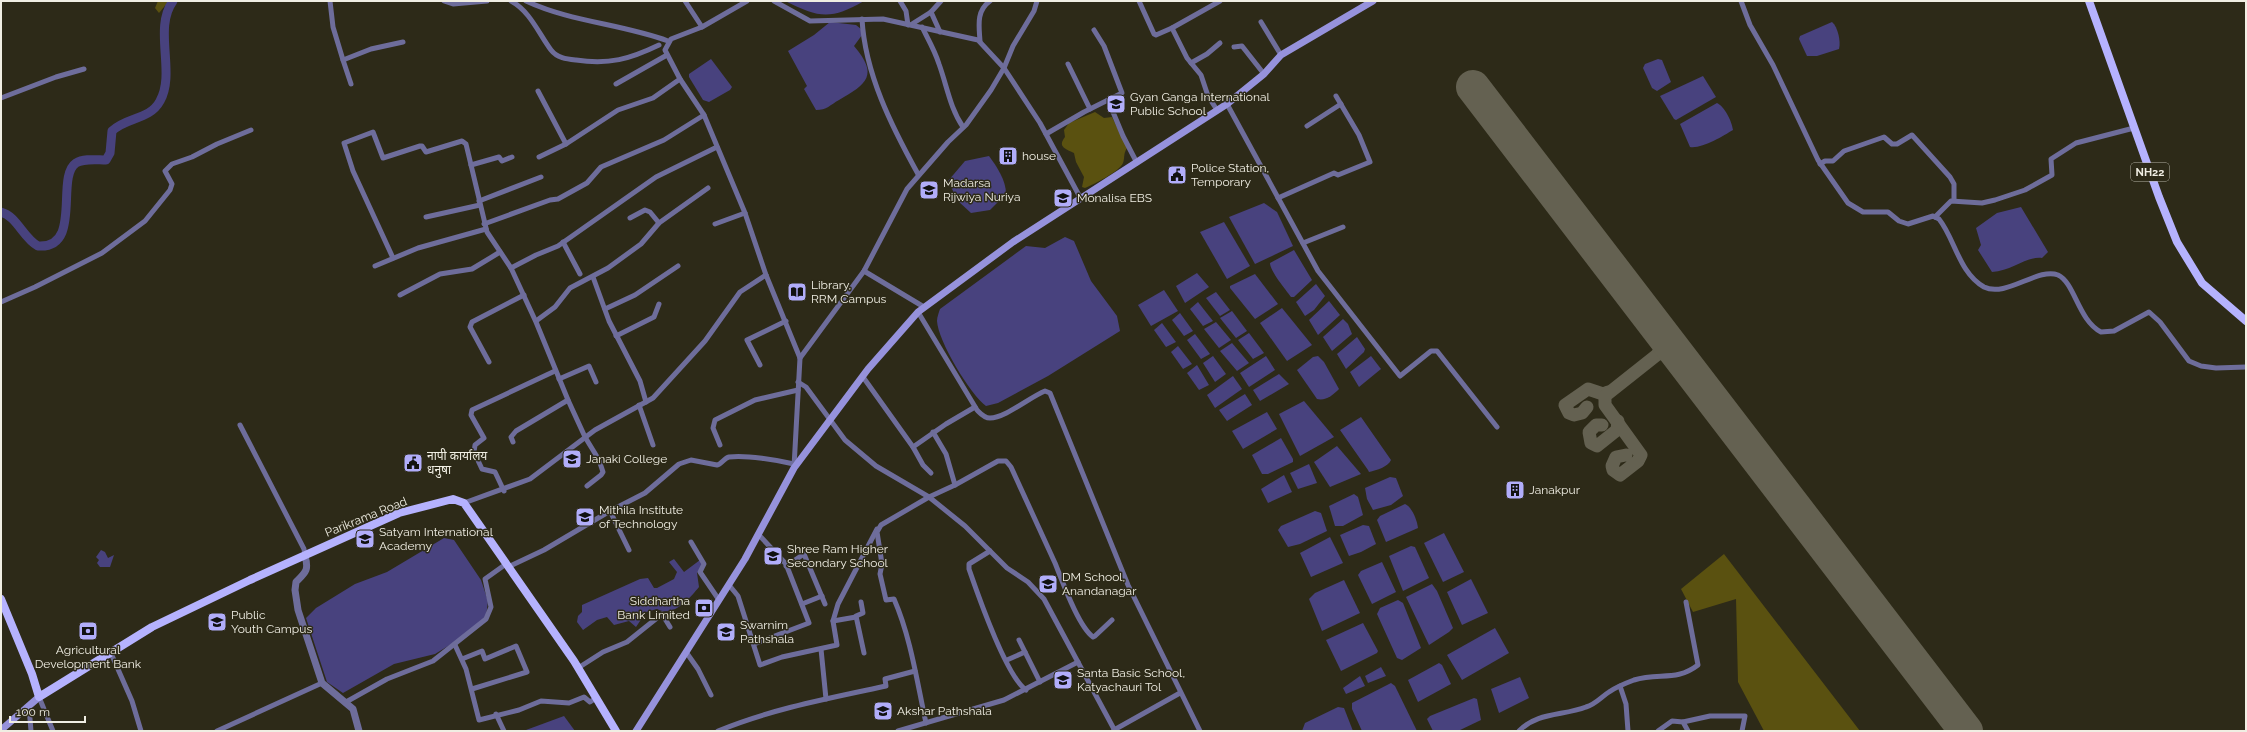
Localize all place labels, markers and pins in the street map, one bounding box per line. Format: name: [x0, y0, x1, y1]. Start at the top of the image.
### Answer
place label: Gyan Ganga International Public School: [1130, 90, 1270, 118]
school or university icon: Gyan Ganga International Public School: [1105, 93, 1127, 115]
building icon: house: [997, 145, 1019, 167]
place label: house: [1022, 149, 1056, 163]
place label: Police Station, Temporary: [1191, 161, 1269, 189]
public building icon: Police Station, Temporary: [1166, 164, 1188, 186]
place label: Madarsa Rijwiya Nuriya: [943, 176, 1021, 204]
school or university icon: Madarsa Rijwiya Nuriya: [918, 179, 940, 201]
school or university icon: Monalisa EBS: [1052, 187, 1074, 209]
place label: Monalisa EBS: [1077, 191, 1152, 205]
place label: Library, RRM Campus: [811, 278, 887, 306]
library icon: Library, RRM Campus: [786, 281, 808, 303]
place label: नापी कार्यालय धनुषा: [427, 448, 488, 478]
school or university icon: Janaki College: [561, 448, 583, 470]
public building icon: नापी कार्यालय धनुषा: [402, 452, 424, 474]
place label: Janaki College: [586, 452, 667, 466]
building icon: Janakpur: [1504, 479, 1526, 501]
place label: Janakpur: [1529, 483, 1581, 497]
place label: Mithila Institute of Technology: [599, 503, 683, 531]
school or university icon: Mithila Institute of Technology: [574, 506, 596, 528]
place label: Satyam International Academy: [379, 525, 494, 553]
school or university icon: Satyam International Academy: [354, 528, 376, 550]
place label: Shree Ram Higher Secondary School: [787, 542, 889, 570]
school or university icon: Shree Ram Higher Secondary School: [762, 545, 784, 567]
place label: DM School, Anandanagar: [1062, 570, 1137, 598]
school or university icon: DM School, Anandanagar: [1037, 573, 1059, 595]
place label: Siddhartha Bank Limited: [617, 594, 690, 622]
bank icon: Siddhartha Bank Limited: [693, 597, 715, 619]
place label: Public Youth Campus: [231, 608, 312, 636]
school or university icon: Public Youth Campus: [206, 611, 228, 633]
place label: Swarnim Pathshala: [740, 618, 794, 646]
bank icon: Agricultural Development Bank: [77, 620, 99, 642]
school or university icon: Swarnim Pathshala: [715, 621, 737, 643]
place label: Agricultural Development Bank: [35, 643, 142, 671]
place label: Santa Basic School, Katyachauri Tol: [1077, 666, 1185, 694]
school or university icon: Santa Basic School, Katyachauri Tol: [1052, 669, 1074, 691]
school or university icon: Akshar Pathshala: [872, 700, 894, 722]
place label: Akshar Pathshala: [897, 704, 992, 718]

